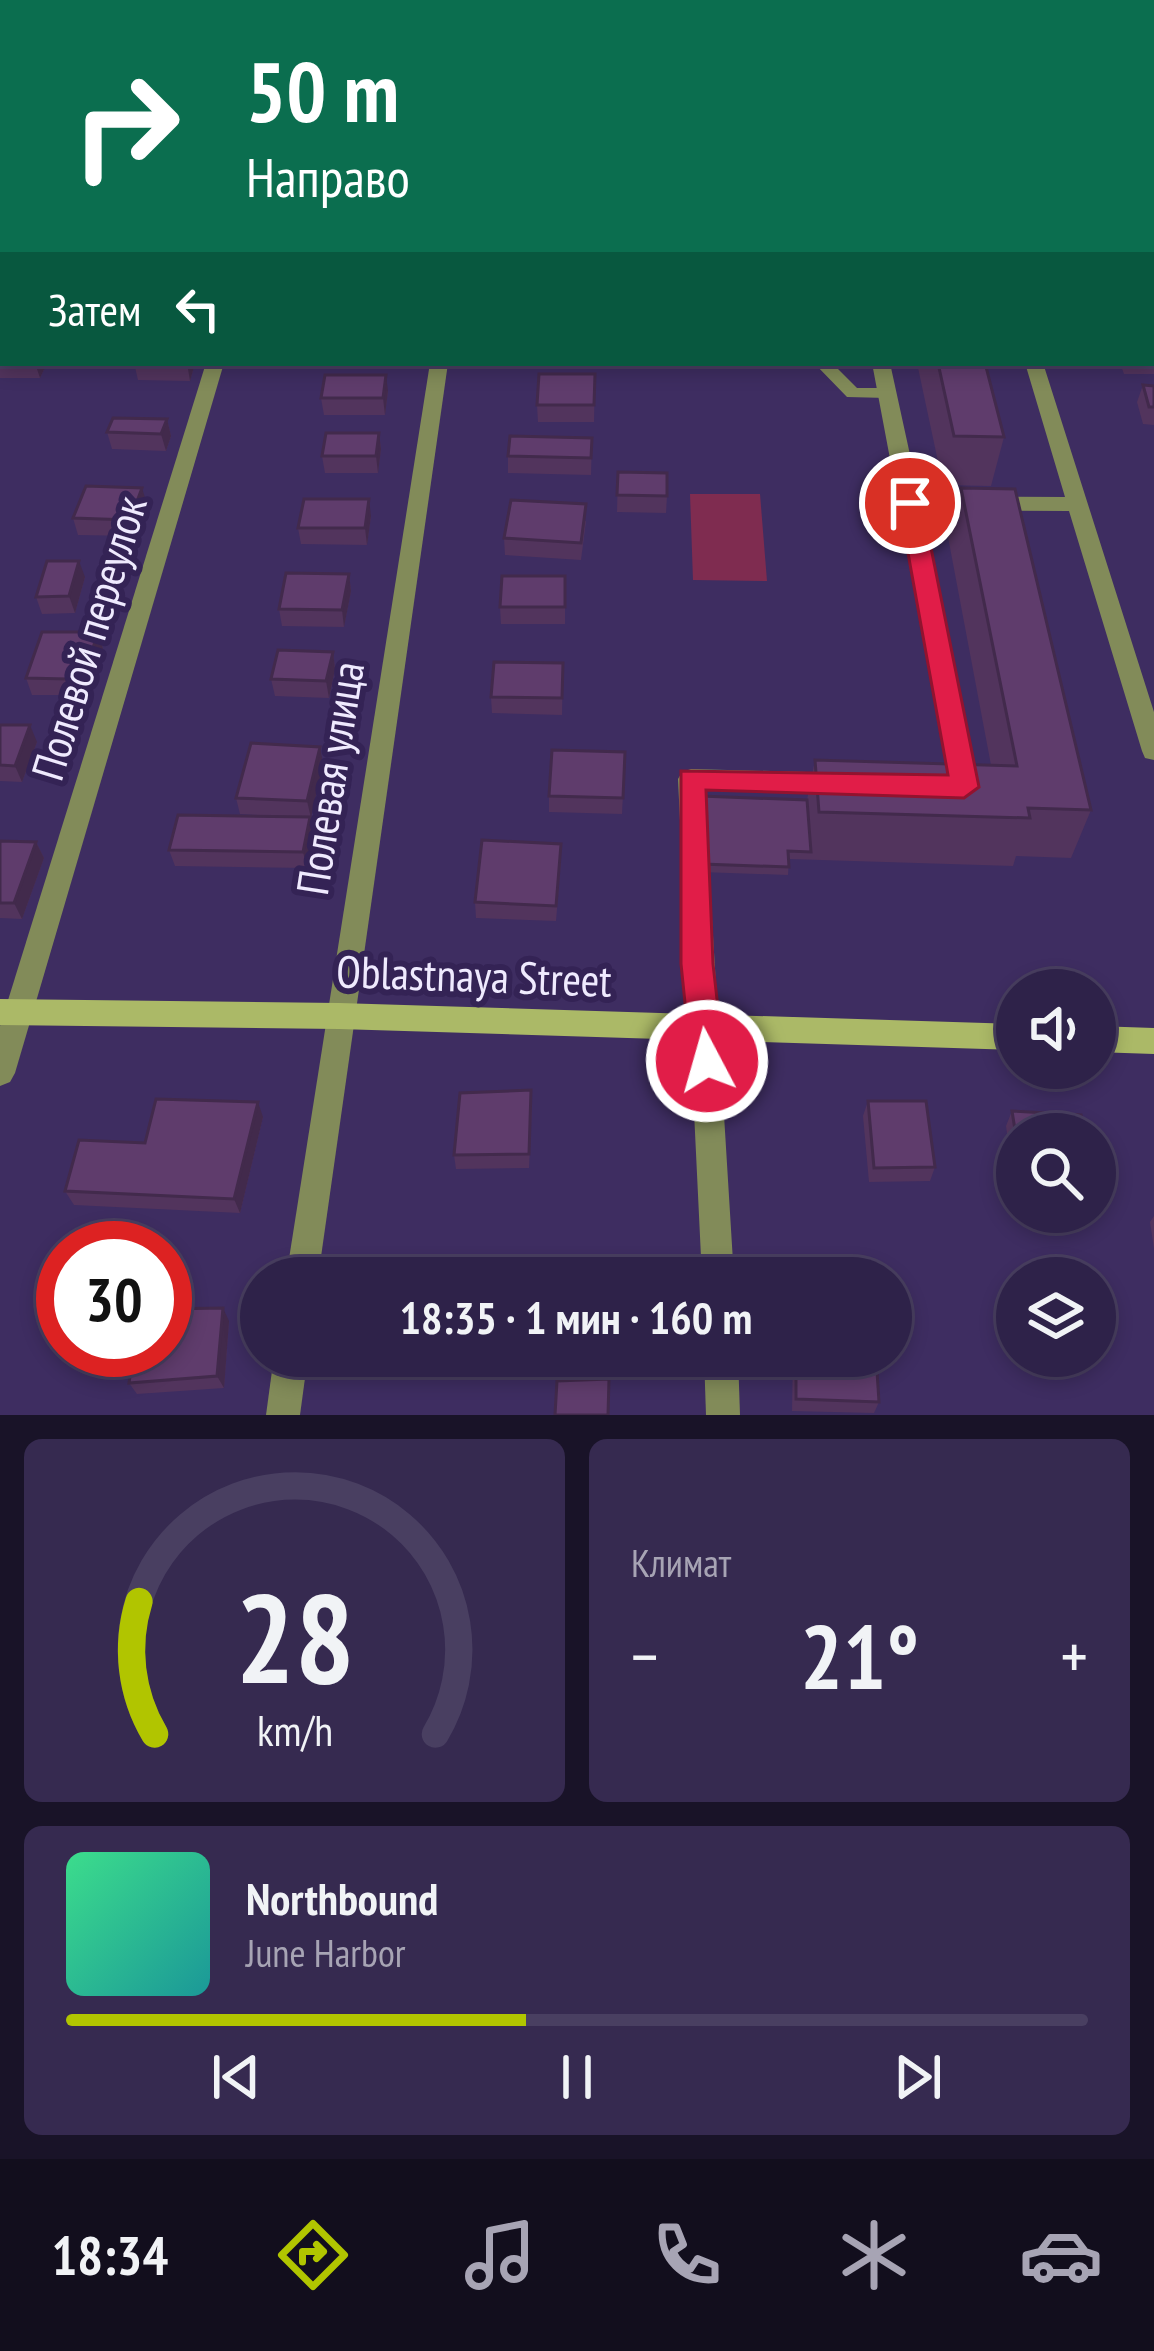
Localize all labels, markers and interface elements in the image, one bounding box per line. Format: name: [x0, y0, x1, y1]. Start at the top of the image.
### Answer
text: 50 m: [246, 36, 399, 145]
icon: right: [48, 48, 204, 204]
text: Направо: [246, 142, 410, 212]
icon: left: [165, 276, 231, 342]
text: Затем: [48, 280, 141, 338]
pin: [859, 452, 961, 554]
icon: arrive: [877, 470, 943, 536]
street label: Полевой переулок: [17, 488, 159, 787]
street label: Полевая улица: [282, 657, 376, 899]
street label: Oblastnaya Street: [335, 941, 613, 1009]
map controls: [996, 969, 1116, 1377]
button: sound: [996, 969, 1116, 1089]
position arrow: [644, 998, 770, 1124]
button: search: [996, 1113, 1116, 1233]
speed limit sign: 30: [36, 1221, 192, 1377]
button: layers: [996, 1257, 1116, 1377]
text: 18:35 · 1 мин · 160 m: [400, 1288, 752, 1346]
text: Климат: [631, 1537, 731, 1588]
text: 28: [235, 1556, 354, 1717]
text: 21°: [800, 1597, 919, 1714]
text: −: [631, 1613, 658, 1698]
text: +: [1061, 1613, 1088, 1698]
text: km/h: [256, 1701, 333, 1757]
text: Northbound: [246, 1869, 438, 1927]
text: June Harbor: [246, 1927, 405, 1978]
icon: previous: [203, 2044, 269, 2110]
icon: pause: [544, 2044, 610, 2110]
icon: next: [885, 2044, 951, 2110]
icon: directions: [271, 2213, 355, 2297]
icon: music: [458, 2213, 542, 2297]
icon: phone: [645, 2213, 729, 2297]
icon: climate: [832, 2213, 916, 2297]
icon: car: [1019, 2213, 1103, 2297]
text: 18:34: [51, 2220, 168, 2290]

